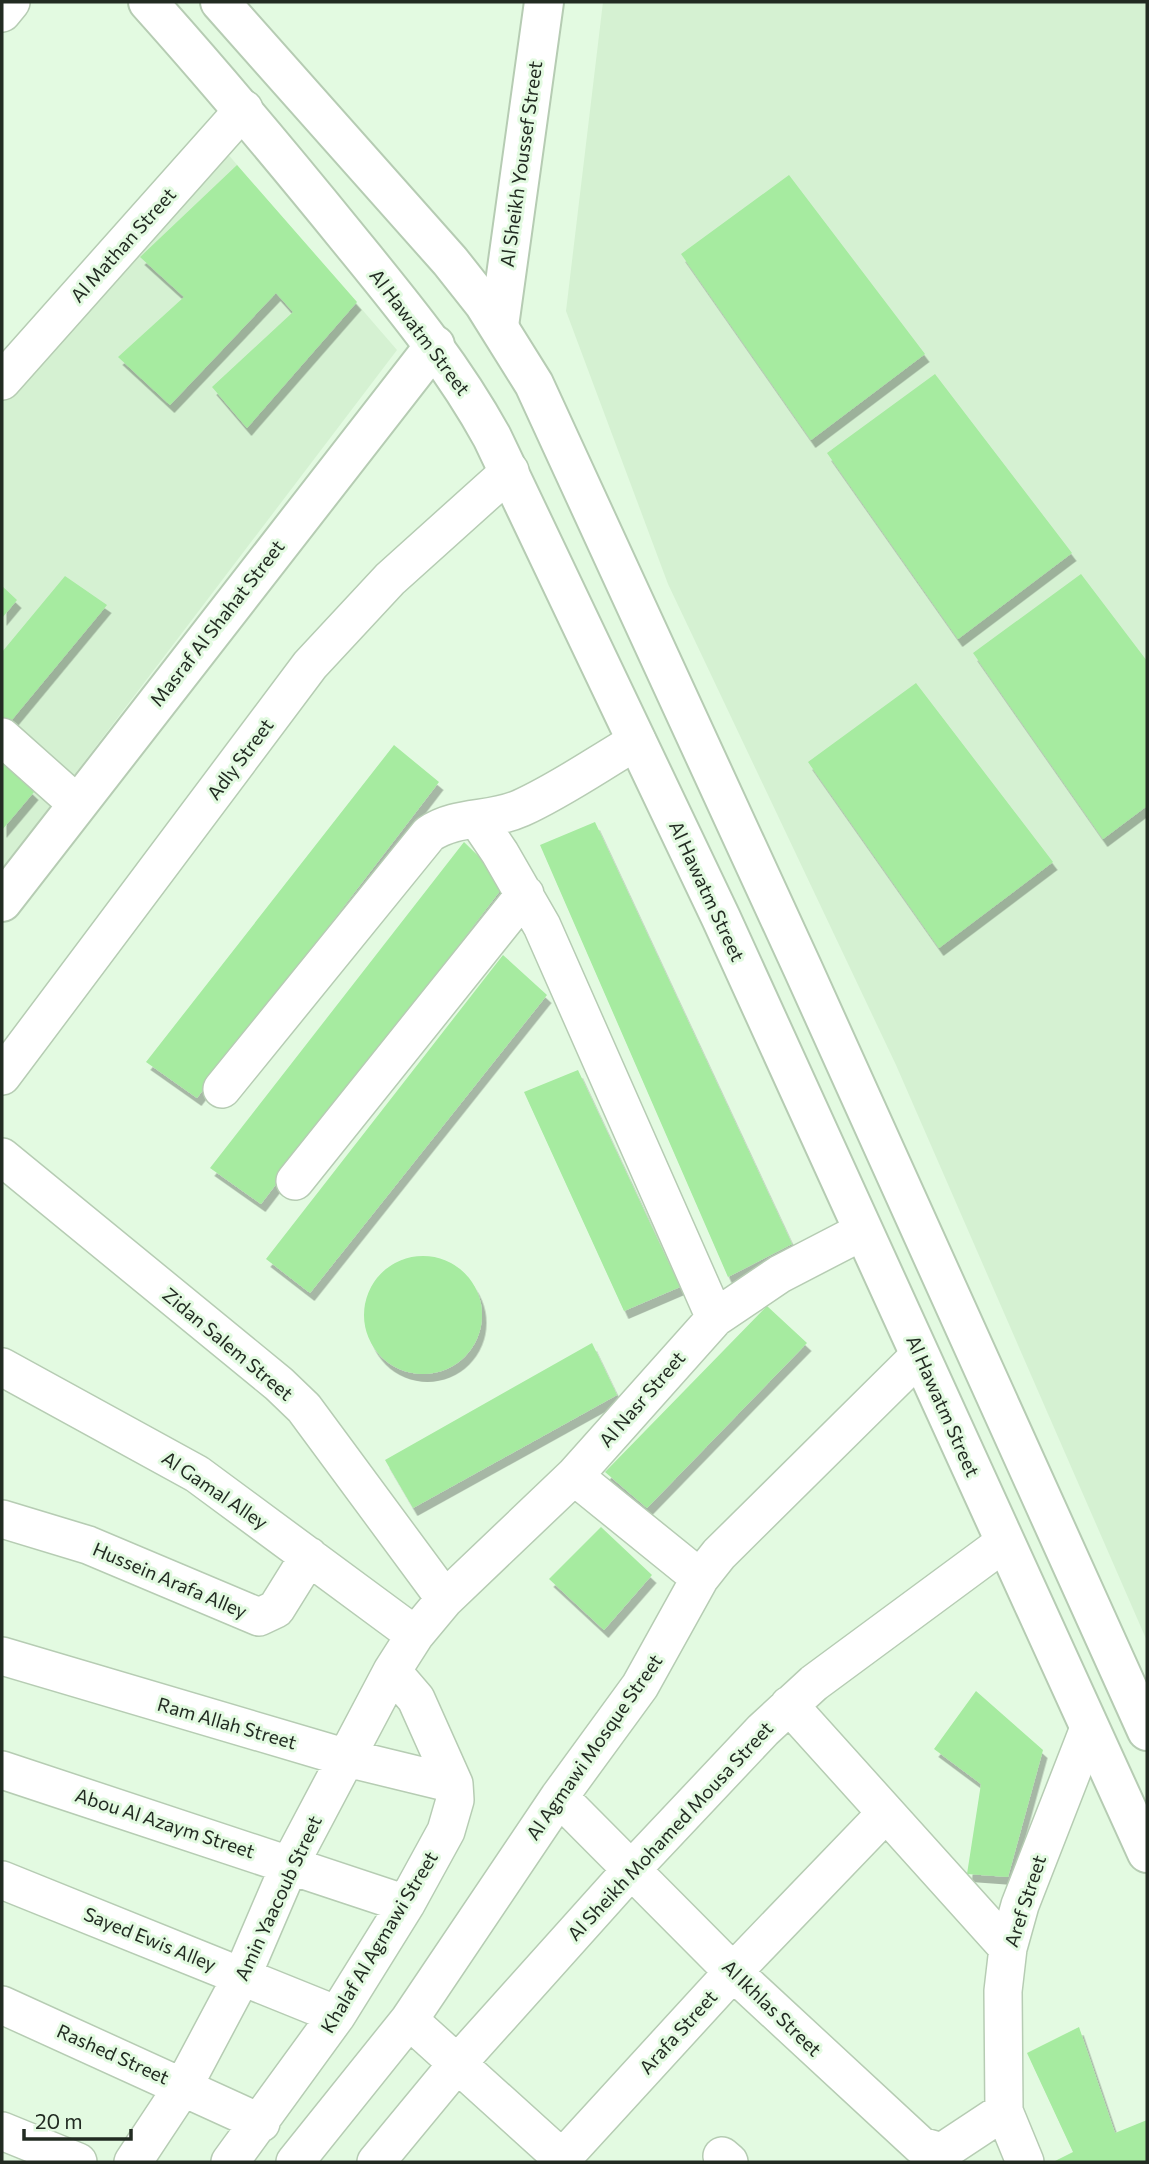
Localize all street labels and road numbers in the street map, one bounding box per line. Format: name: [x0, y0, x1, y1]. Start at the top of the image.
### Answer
street label: Al Sheikh Youssef Street: [495, 59, 546, 268]
street label: Al Mathan Street: [65, 182, 180, 307]
street label: Al Hawatm Street: [365, 264, 476, 400]
street label: Masraf Al Shahat Street: [145, 535, 289, 710]
street label: Adly Street: [202, 713, 278, 804]
street label: Al Hawatm Street: [665, 817, 750, 965]
street label: Zidan Salem Street: [159, 1282, 298, 1405]
street label: Al Hawatm Street: [902, 1332, 985, 1480]
street label: Al Nasr Street: [594, 1346, 690, 1451]
street label: Al Gamal Alley: [158, 1446, 273, 1534]
street label: Hussein Arafa Alley: [90, 1537, 251, 1622]
street label: Al Agmawi Mosque Street: [521, 1649, 667, 1844]
street label: Ram Allah Street: [155, 1692, 300, 1753]
street label: Al Sheikh Mohamed Mousa Street: [562, 1716, 777, 1945]
street label: Abou Al Azaym Street: [72, 1783, 258, 1863]
street label: Amin Yaacoub Street: [229, 1811, 326, 1984]
street label: Khalaf Al Agmawi Street: [315, 1847, 442, 2037]
street label: Aref Street: [999, 1852, 1050, 1950]
street label: Sayed Ewis Alley: [81, 1902, 220, 1976]
street label: Al Ikhlas Street: [718, 1955, 827, 2061]
street label: Arafa Street: [634, 1985, 721, 2078]
street label: Rashed Street: [53, 2019, 173, 2089]

